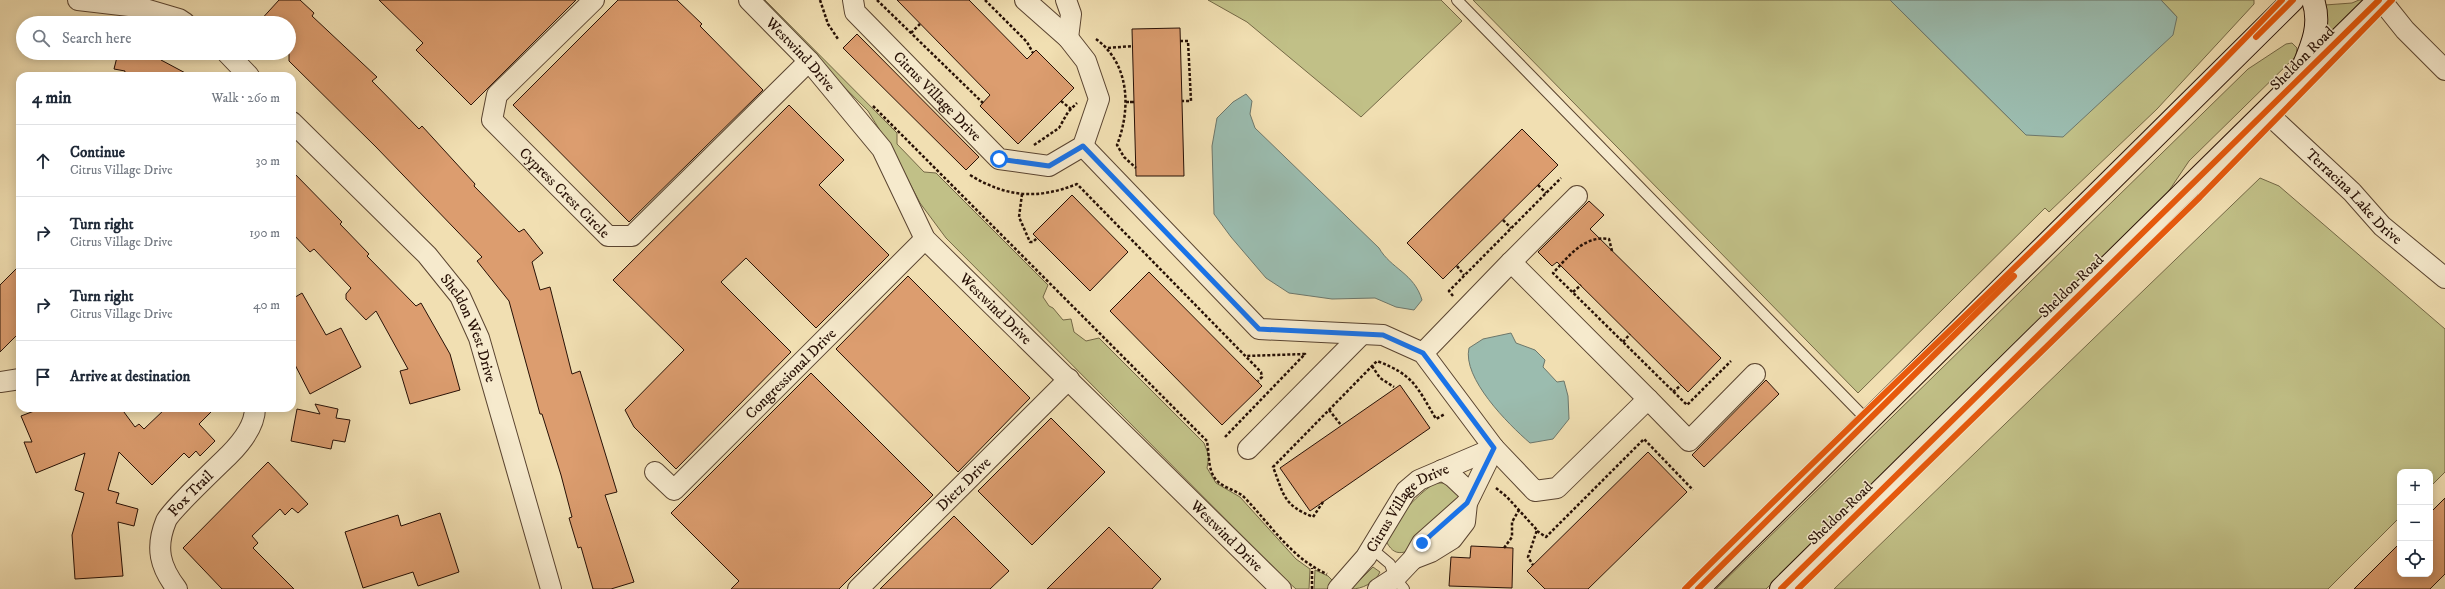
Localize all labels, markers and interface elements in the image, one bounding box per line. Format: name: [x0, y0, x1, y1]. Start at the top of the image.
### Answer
street label: Westwind Drive: [761, 13, 839, 96]
search box: [16, 16, 296, 60]
street label: Sheldon Road: [2266, 22, 2339, 95]
icon: search: [30, 27, 52, 49]
text: Search here: [62, 29, 131, 48]
street label: Citrus Village Drive: [889, 48, 985, 145]
text: 4 min: [32, 87, 71, 109]
text: Walk · 260 m: [212, 90, 280, 106]
text: Continue: [70, 143, 125, 162]
street label: Cypress Crest Circle: [515, 144, 614, 242]
street label: Terracina Lake Drive: [2301, 145, 2406, 249]
icon: ahead: [32, 150, 54, 172]
route start: [990, 150, 1008, 168]
text: 30 m: [256, 153, 280, 169]
text: Citrus Village Drive: [70, 162, 173, 178]
text: Turn right: [70, 215, 133, 234]
icon: right: [32, 222, 54, 244]
text: 190 m: [249, 225, 280, 241]
text: Citrus Village Drive: [70, 234, 173, 250]
street label: Sheldon Road: [2035, 250, 2108, 322]
street label: Westwind Drive: [954, 268, 1036, 349]
street label: Sheldon West Drive: [436, 270, 500, 385]
text: Turn right: [70, 287, 133, 306]
icon: right: [32, 294, 54, 316]
text: 40 m: [253, 297, 280, 313]
text: Citrus Village Drive: [70, 306, 173, 322]
street label: Congressional Drive: [741, 324, 840, 423]
icon: arrive: [32, 366, 54, 388]
text: Arrive at destination: [70, 367, 190, 386]
street label: Dietz Drive: [933, 453, 995, 515]
street label: Citrus Village Drive: [1362, 459, 1452, 556]
street label: Fox Trail: [164, 466, 218, 521]
map controls: [2397, 469, 2433, 577]
button: +: [2397, 469, 2433, 505]
street label: Sheldon Road: [1804, 477, 1877, 549]
street label: Westwind Drive: [1185, 496, 1267, 576]
button: −: [2397, 505, 2433, 541]
route end: [1413, 534, 1431, 552]
button: locate: [2397, 541, 2433, 577]

